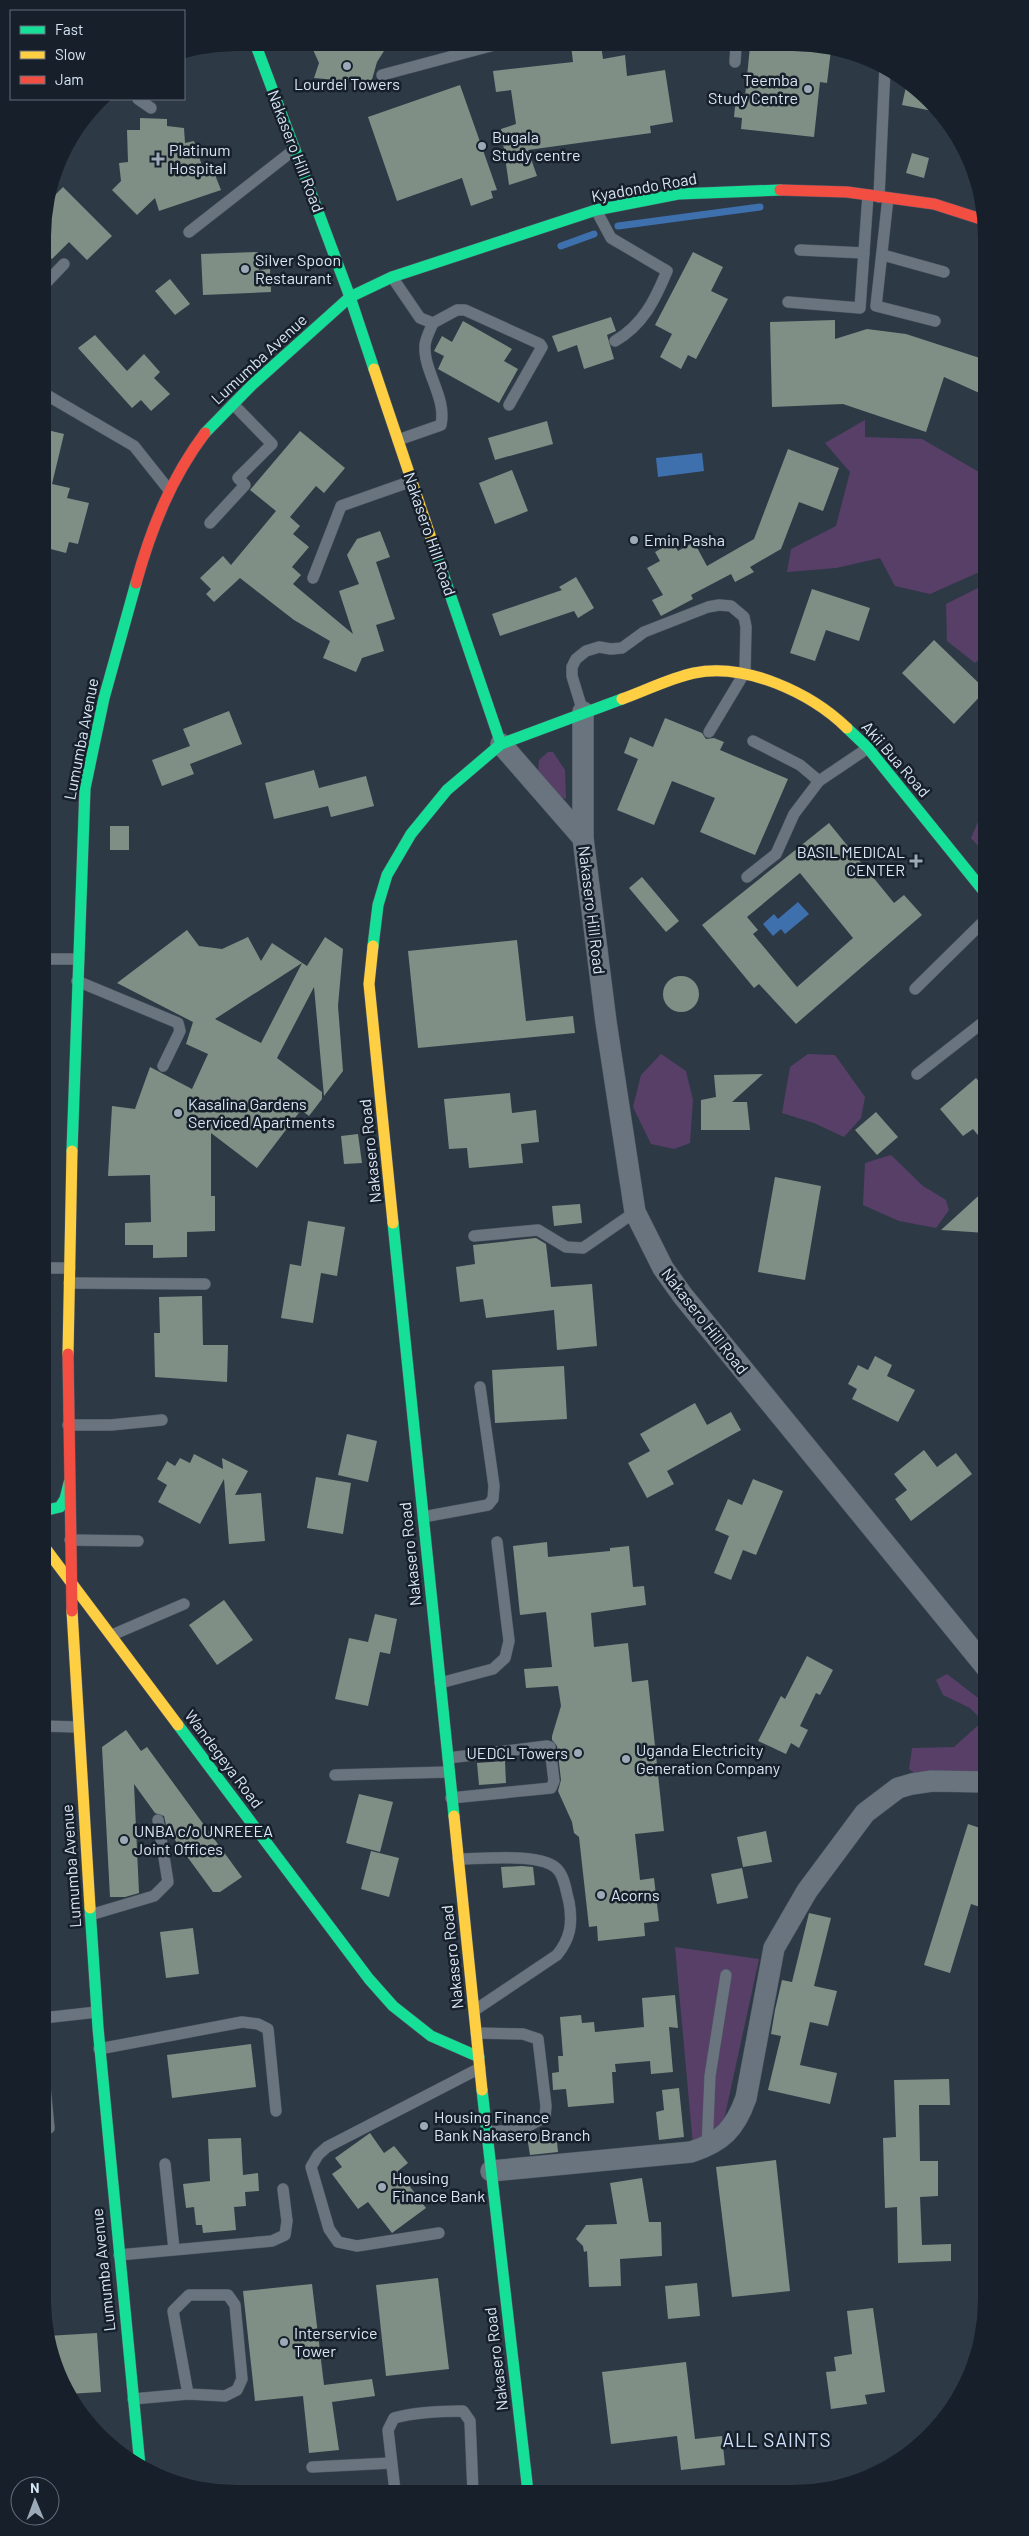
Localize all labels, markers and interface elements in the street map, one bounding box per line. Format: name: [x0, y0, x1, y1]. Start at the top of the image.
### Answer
legend: [10, 10, 185, 100]
text: Fast: [55, 20, 83, 38]
text: Slow: [55, 45, 86, 63]
marker: Lourdel Towers: [341, 60, 353, 72]
text: Jam: [55, 70, 84, 88]
place label: Teemba Study Centre: [708, 70, 798, 107]
place label: Lourdel Towers: [294, 74, 400, 93]
marker: Teemba Study Centre: [802, 83, 814, 95]
street label: Nakasero Hill Road: [264, 87, 329, 215]
place label: Bugala Study centre: [492, 127, 581, 164]
place label: Platinum Hospital: [169, 140, 231, 177]
marker: Bugala Study centre: [476, 140, 488, 152]
marker: Platinum Hospital: [151, 152, 165, 166]
street label: Kyadondo Road: [590, 168, 698, 205]
place label: Silver Spoon Restaurant: [255, 250, 341, 287]
marker: Silver Spoon Restaurant: [239, 263, 251, 275]
street label: Lumumba Avenue: [207, 310, 310, 408]
street label: Nakasero Hill Road: [400, 470, 461, 598]
place label: Emin Pasha: [644, 530, 725, 549]
marker: Emin Pasha: [628, 534, 640, 546]
street label: Lumumba Avenue: [59, 676, 102, 801]
street label: Akii Bua Road: [858, 717, 934, 800]
place label: BASIL MEDICAL CENTER: [797, 842, 905, 879]
street label: Nakasero Hill Road: [575, 845, 610, 975]
marker: BASIL MEDICAL CENTER: [909, 854, 923, 868]
place label: Kasalina Gardens Serviced Apartments: [188, 1094, 335, 1131]
street label: Nakasero Road: [355, 1098, 384, 1204]
marker: Kasalina Gardens Serviced Apartments: [172, 1107, 184, 1119]
street label: Nakasero Hill Road: [658, 1264, 753, 1378]
street label: Nakasero Road: [395, 1501, 424, 1607]
street label: Wandegeya Road: [181, 1706, 268, 1812]
place label: Uganda Electricity Generation Company: [636, 1740, 781, 1777]
place label: UEDCL Towers: [466, 1743, 568, 1762]
marker: UEDCL Towers: [572, 1747, 584, 1759]
marker: Uganda Electricity Generation Company: [620, 1753, 632, 1765]
street label: Lumumba Avenue: [57, 1804, 84, 1928]
place label: UNBA c/o UNREEEA Joint Offices: [134, 1821, 273, 1858]
marker: UNBA c/o UNREEEA Joint Offices: [118, 1834, 130, 1846]
place label: Acorns: [611, 1885, 660, 1904]
marker: Acorns: [595, 1889, 607, 1901]
street label: Nakasero Road: [437, 1904, 466, 2010]
place label: Housing Finance Bank Nakasero Branch: [434, 2107, 590, 2144]
marker: Housing Finance Bank Nakasero Branch: [418, 2120, 430, 2132]
place label: Housing Finance Bank: [392, 2168, 485, 2205]
marker: Housing Finance Bank: [376, 2181, 388, 2193]
street label: Lumumba Avenue: [87, 2208, 118, 2333]
street label: Nakasero Road: [480, 2306, 511, 2412]
place label: Interservice Tower: [294, 2323, 378, 2360]
marker: Interservice Tower: [278, 2336, 290, 2348]
district label: ALL SAINTS: [722, 2428, 832, 2451]
north arrow: [10, 2476, 60, 2526]
text: N: [30, 2479, 40, 2496]

